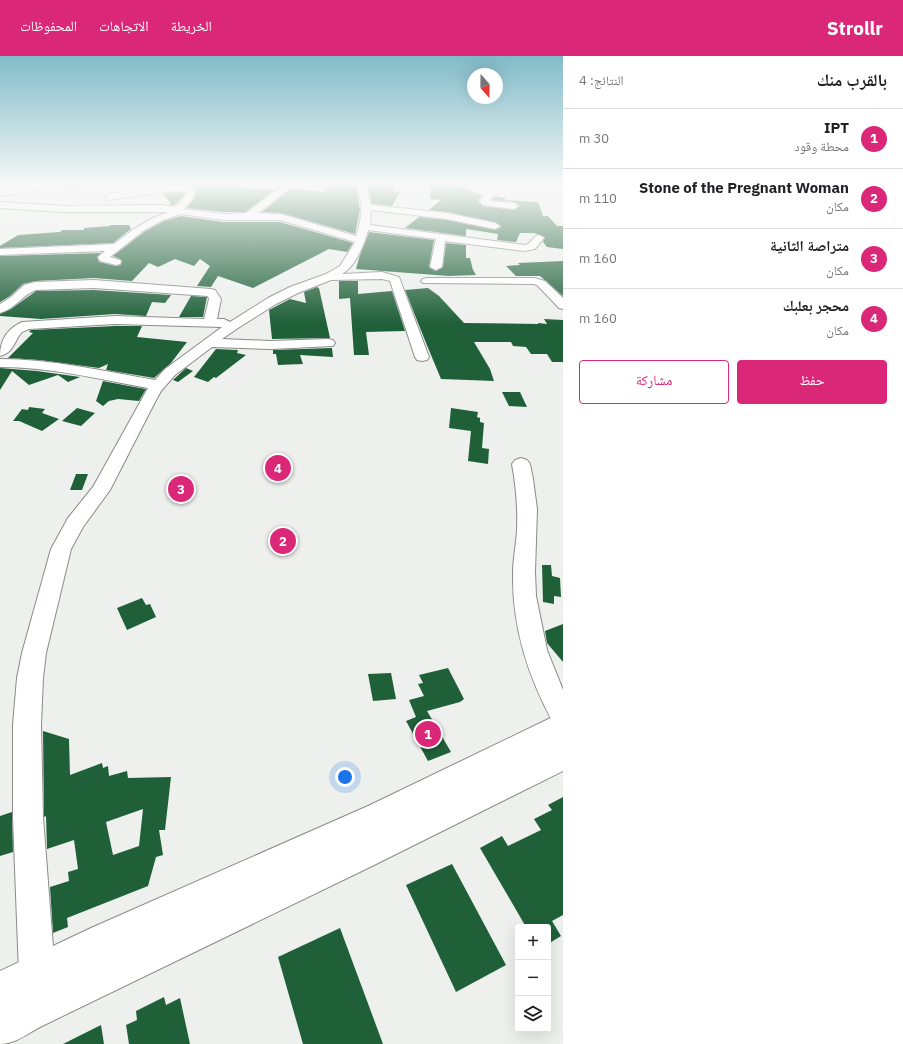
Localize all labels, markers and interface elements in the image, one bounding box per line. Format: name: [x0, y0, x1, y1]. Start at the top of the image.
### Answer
text: Strollr: [827, 16, 883, 40]
text: المحفوظات: [20, 17, 77, 35]
text: الاتجاهات: [99, 17, 149, 35]
text: الخريطة: [171, 17, 212, 35]
north arrow: [467, 68, 503, 104]
text: بالقرب منك: [817, 69, 887, 91]
text: النتائج: 4: [579, 72, 624, 89]
text: IPT: [824, 118, 849, 137]
text: 30 m: [579, 130, 609, 147]
text: 1: [870, 130, 878, 147]
text: محطة وقود: [794, 138, 849, 155]
text: Stone of the Pregnant Woman: [639, 178, 849, 197]
text: 110 m: [579, 190, 617, 207]
text: 2: [870, 190, 878, 207]
text: مكان: [826, 198, 849, 215]
text: متراصة الثانية: [770, 236, 849, 255]
text: 160 m: [579, 250, 617, 267]
text: 3: [870, 250, 878, 267]
text: مكان: [826, 262, 849, 279]
text: محجر بعلبك: [783, 296, 849, 315]
text: 160 m: [579, 310, 617, 327]
text: 4: [870, 310, 878, 327]
text: مكان: [826, 322, 849, 339]
button: مشاركة: [579, 360, 729, 404]
button: حفظ: [737, 360, 887, 404]
pin: 4: [265, 453, 291, 483]
pin: 3: [168, 474, 194, 504]
pin: 2: [270, 526, 296, 556]
pin: 1: [415, 719, 441, 749]
your location: [335, 767, 355, 787]
map controls: [515, 924, 551, 1032]
button: +: [515, 924, 551, 960]
button: −: [515, 960, 551, 996]
button: layers: [515, 996, 551, 1032]

